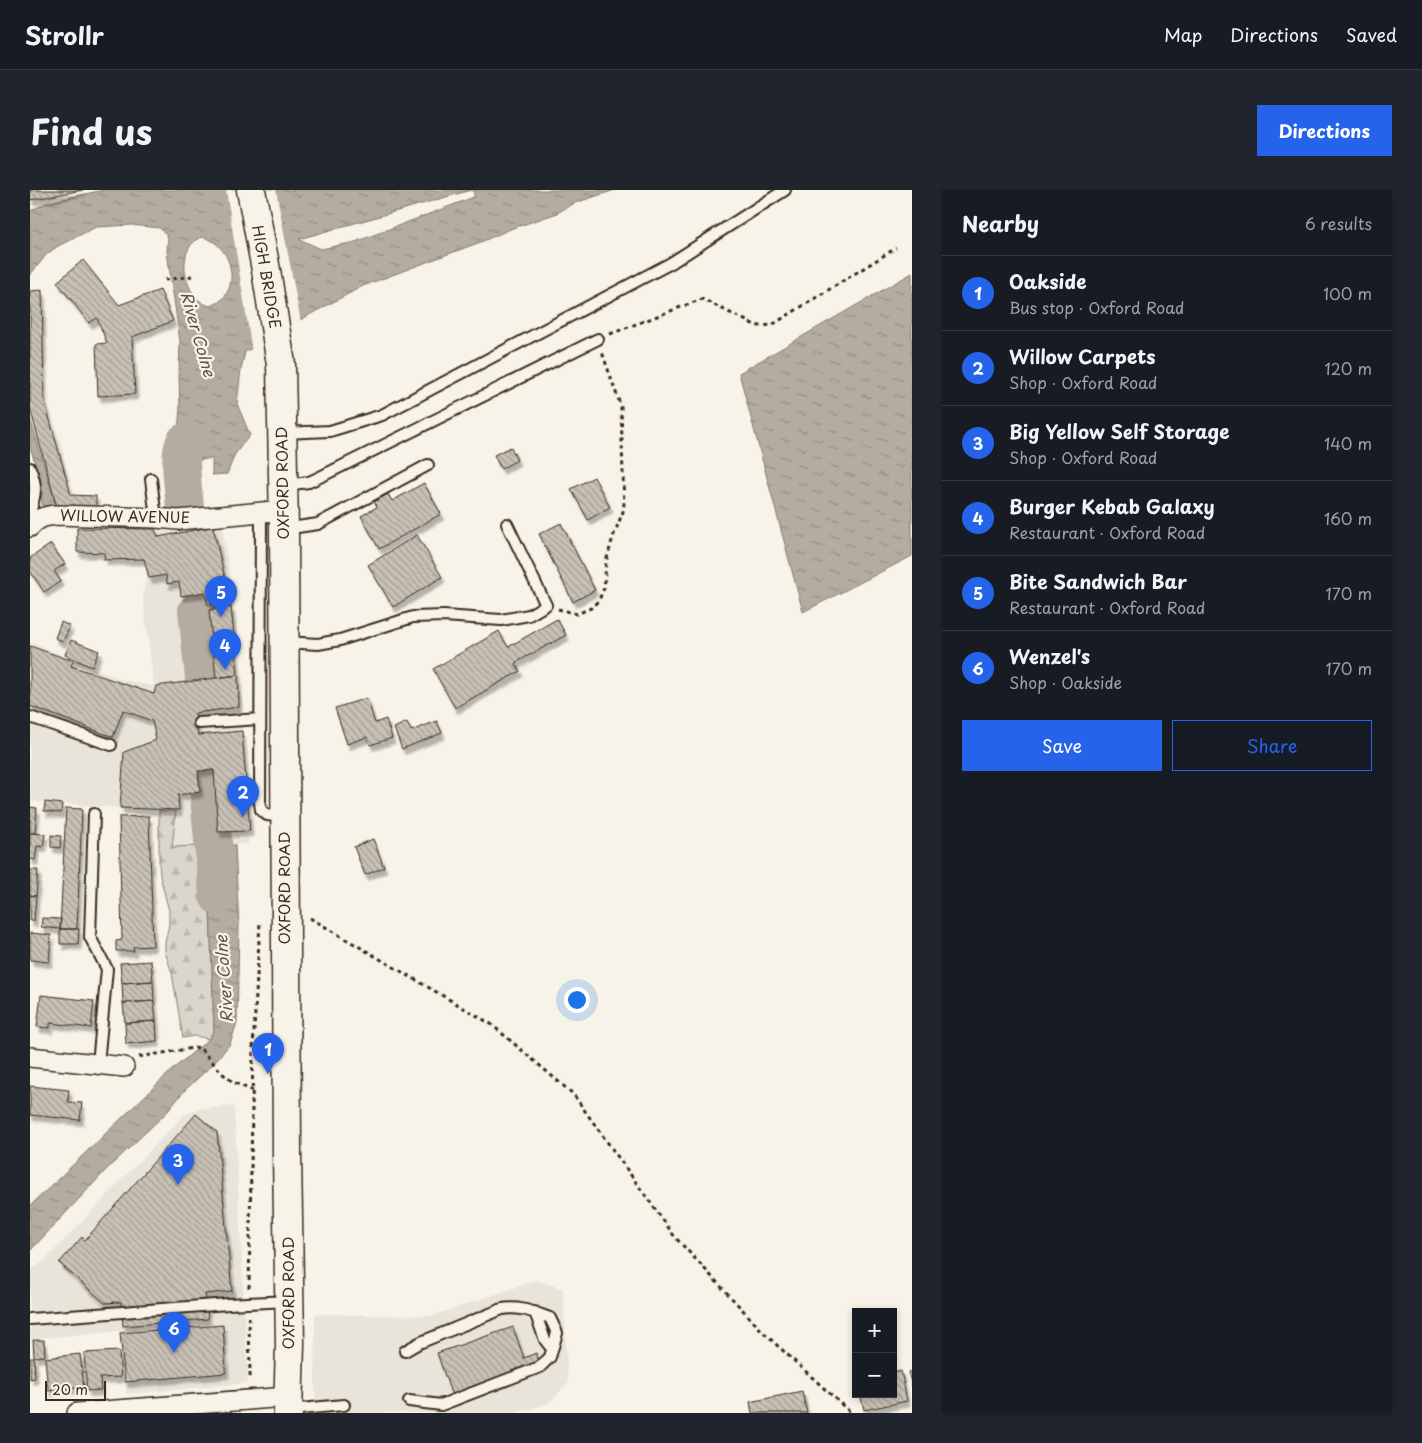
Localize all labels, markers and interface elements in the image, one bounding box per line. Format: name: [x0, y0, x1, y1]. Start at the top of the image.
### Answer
text: Strollr: [25, 17, 104, 53]
text: Map: [1164, 21, 1202, 48]
text: Directions: [1230, 21, 1318, 48]
text: Saved: [1346, 21, 1397, 48]
text: Find us: [30, 104, 152, 157]
button: Directions: [1257, 105, 1392, 156]
text: Nearby: [962, 207, 1039, 239]
text: 6 results: [1305, 211, 1372, 235]
street label: HIGH BRIDGE: [247, 223, 288, 330]
text: Oakside: [1009, 267, 1086, 295]
text: 1: [974, 281, 982, 305]
text: 100 m: [1323, 281, 1372, 305]
water label: River Colne: [175, 288, 223, 380]
text: Bus stop · Oxford Road: [1009, 295, 1184, 319]
text: Willow Carpets: [1009, 342, 1156, 370]
text: 2: [972, 356, 984, 380]
text: 120 m: [1325, 356, 1372, 380]
text: Shop · Oxford Road: [1009, 370, 1157, 394]
text: Big Yellow Self Storage: [1009, 417, 1229, 445]
street label: OXFORD ROAD: [269, 426, 294, 540]
text: 3: [973, 431, 983, 455]
text: 140 m: [1324, 431, 1372, 455]
text: Shop · Oxford Road: [1009, 445, 1157, 469]
text: Burger Kebab Galaxy: [1009, 492, 1215, 520]
street label: WILLOW AVENUE: [60, 503, 190, 528]
text: 4: [973, 506, 983, 530]
text: 160 m: [1324, 506, 1372, 530]
text: Restaurant · Oxford Road: [1009, 520, 1205, 544]
text: Bite Sandwich Bar: [1009, 567, 1187, 595]
pin: 5: [205, 576, 237, 617]
text: 5: [973, 581, 983, 605]
text: 170 m: [1326, 581, 1372, 605]
text: Restaurant · Oxford Road: [1009, 595, 1205, 619]
pin: 4: [209, 629, 241, 670]
text: Wenzel's: [1009, 642, 1090, 670]
text: 6: [972, 656, 984, 680]
text: 170 m: [1326, 656, 1372, 680]
text: Shop · Oakside: [1009, 670, 1122, 694]
button: Save: [962, 720, 1162, 771]
button: Share: [1172, 720, 1372, 771]
pin: 2: [227, 776, 259, 817]
street label: OXFORD ROAD: [272, 831, 295, 945]
water label: River Colne: [208, 933, 238, 1024]
your location: [564, 987, 590, 1013]
pin: 1: [252, 1033, 284, 1074]
pin: 3: [162, 1144, 194, 1185]
street label: OXFORD ROAD: [276, 1236, 299, 1350]
map controls: [852, 1308, 897, 1398]
button: +: [852, 1308, 897, 1353]
pin: 6: [158, 1312, 190, 1353]
button: −: [852, 1353, 897, 1398]
scale bar: [45, 1378, 106, 1401]
text: 20 m: [52, 1379, 88, 1400]

